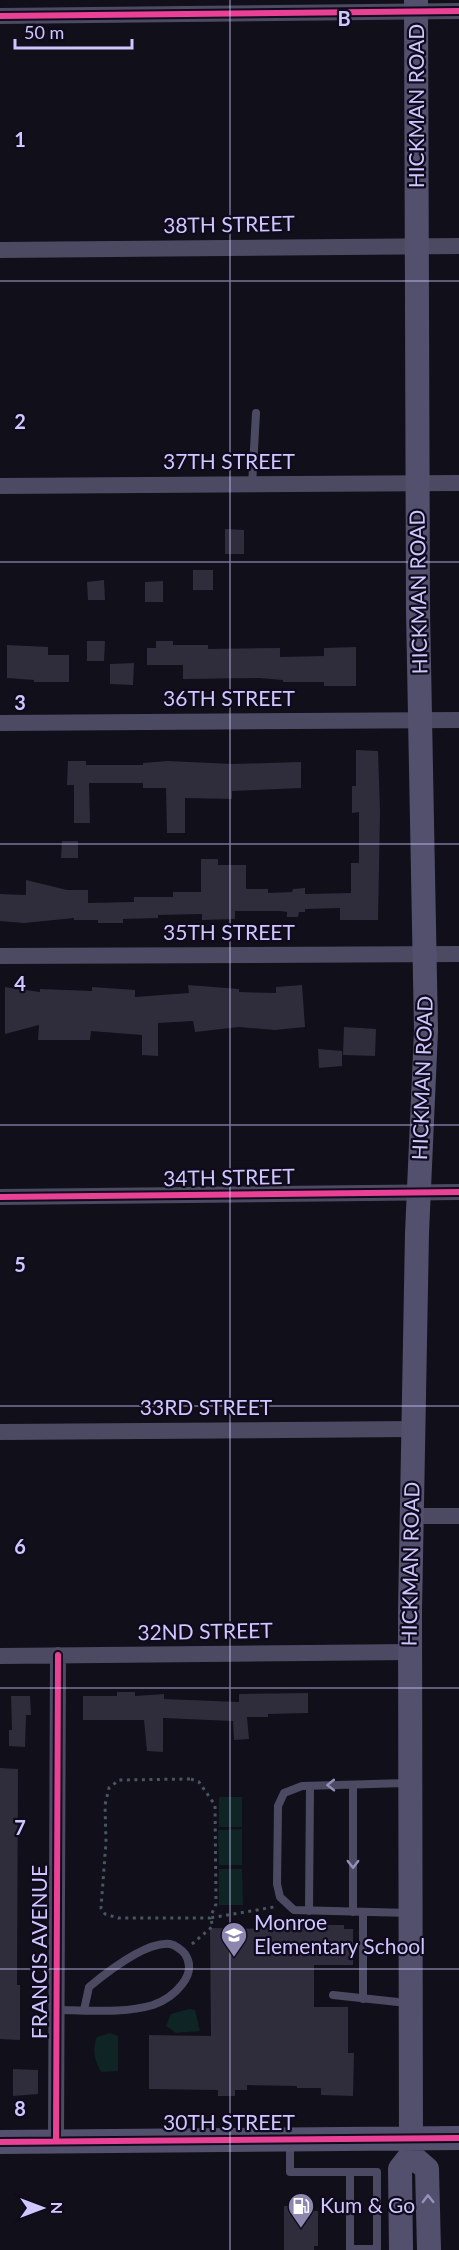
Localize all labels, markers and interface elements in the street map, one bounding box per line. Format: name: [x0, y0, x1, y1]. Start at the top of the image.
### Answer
text: B: [337, 6, 351, 30]
scale bar: [15, 12, 132, 50]
text: 50 m: [24, 21, 64, 43]
street label: HICKMAN ROAD: [403, 24, 428, 188]
text: 1: [14, 127, 26, 151]
street label: 38TH STREET: [163, 210, 296, 237]
text: 2: [14, 409, 26, 433]
street label: 37TH STREET: [163, 448, 295, 473]
street label: HICKMAN ROAD: [404, 510, 431, 675]
street label: 36TH STREET: [163, 685, 295, 710]
text: 3: [14, 690, 26, 714]
street label: 35TH STREET: [163, 919, 295, 944]
text: 4: [14, 971, 26, 995]
street label: HICKMAN ROAD: [406, 995, 437, 1161]
street label: 34TH STREET: [163, 1163, 296, 1190]
text: 5: [14, 1252, 26, 1276]
street label: 33RD STREET: [140, 1394, 273, 1419]
street label: HICKMAN ROAD: [396, 1481, 423, 1646]
text: 6: [14, 1534, 26, 1558]
street label: 32ND STREET: [137, 1617, 273, 1644]
one-way arrow: [326, 1779, 335, 1791]
text: 7: [14, 1815, 26, 1839]
one-way arrow: [347, 1860, 359, 1869]
street label: FRANCIS AVENUE: [26, 1865, 51, 2039]
place label: Monroe Elementary School: [254, 1909, 425, 1958]
school or university icon: Monroe Elementary School: [219, 1920, 249, 1958]
text: 8: [14, 2096, 26, 2120]
street label: 30TH STREET: [163, 2109, 295, 2134]
north arrow: [12, 2178, 72, 2238]
fuel station icon: Kum & Go: [286, 2191, 316, 2229]
place label: Kum & Go: [320, 2192, 415, 2217]
one-way arrow: [421, 2195, 434, 2204]
text: N: [48, 2202, 67, 2214]

